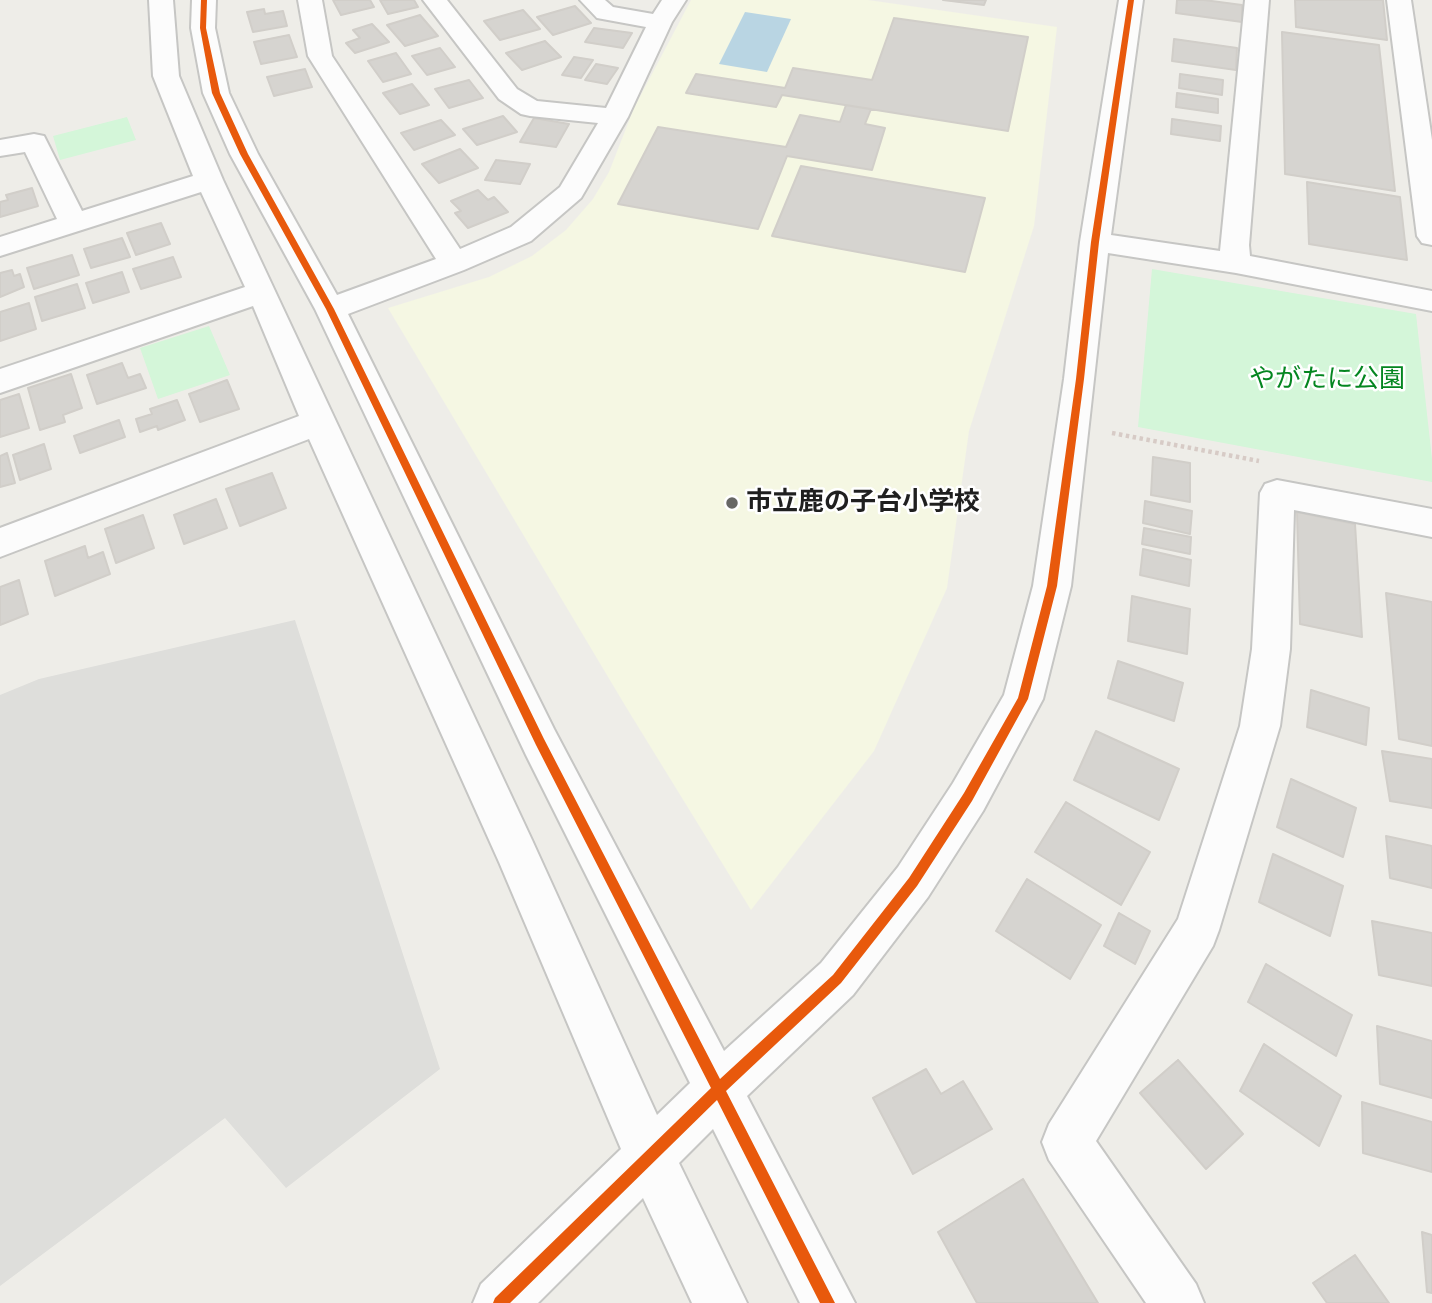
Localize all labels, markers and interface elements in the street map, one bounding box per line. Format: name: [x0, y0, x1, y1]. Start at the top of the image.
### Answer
park label: やがたに公園: [1249, 364, 1405, 396]
place label: 市立鹿の子台小学校: [746, 487, 980, 519]
marker: 市立鹿の子台小学校: [724, 495, 740, 511]

